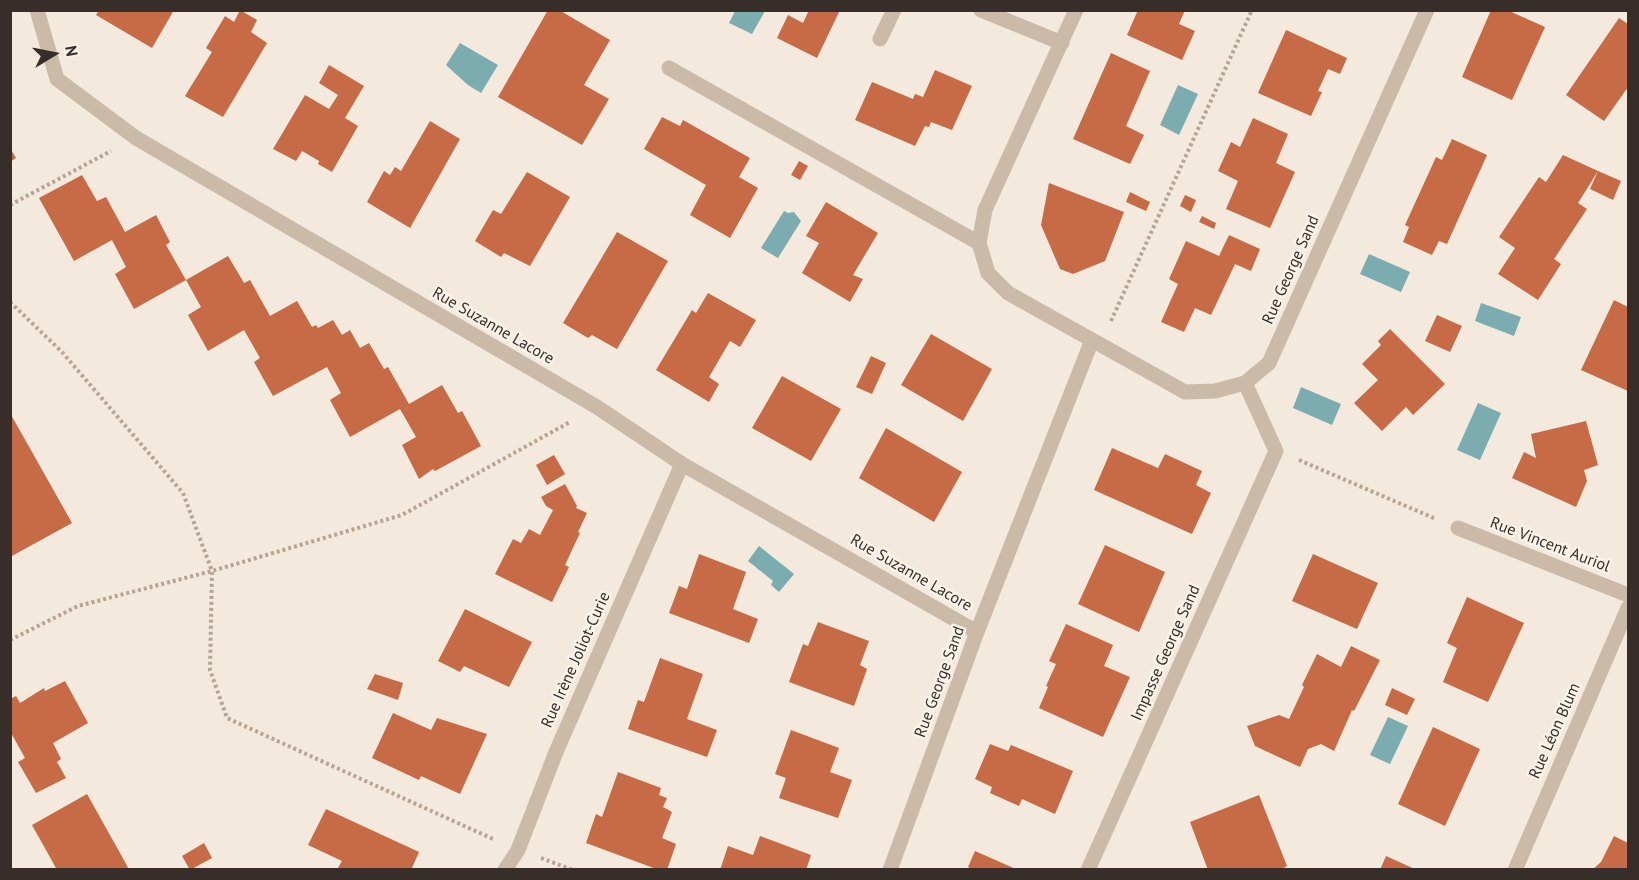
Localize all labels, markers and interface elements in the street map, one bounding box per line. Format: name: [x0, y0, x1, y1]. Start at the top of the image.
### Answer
north arrow: [24, 24, 84, 84]
text: N: [61, 44, 82, 58]
street label: Rue George Sand: [1258, 213, 1324, 327]
street label: Rue Suzanne Lacore: [429, 283, 557, 369]
street label: Rue Vincent Auriol: [1487, 513, 1613, 577]
street label: Rue Suzanne Lacore: [847, 530, 975, 616]
street label: Impasse George Sand: [1127, 582, 1205, 724]
street label: Rue Irène Joliot-Curie: [537, 589, 615, 731]
street label: Rue George Sand: [911, 624, 969, 740]
street label: Rue Léon Blum: [1525, 680, 1585, 782]

